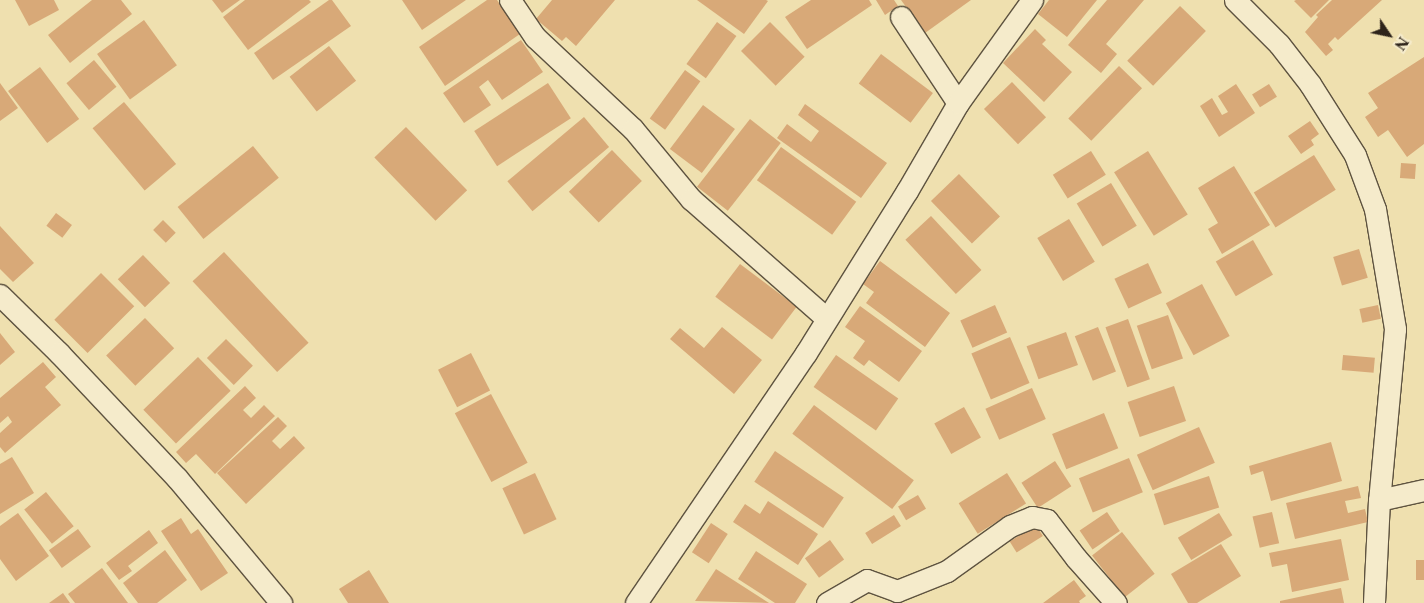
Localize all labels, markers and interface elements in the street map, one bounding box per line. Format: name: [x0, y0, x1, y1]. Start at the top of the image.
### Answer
north arrow: [1364, 10, 1414, 60]
text: N: [1391, 33, 1412, 53]

